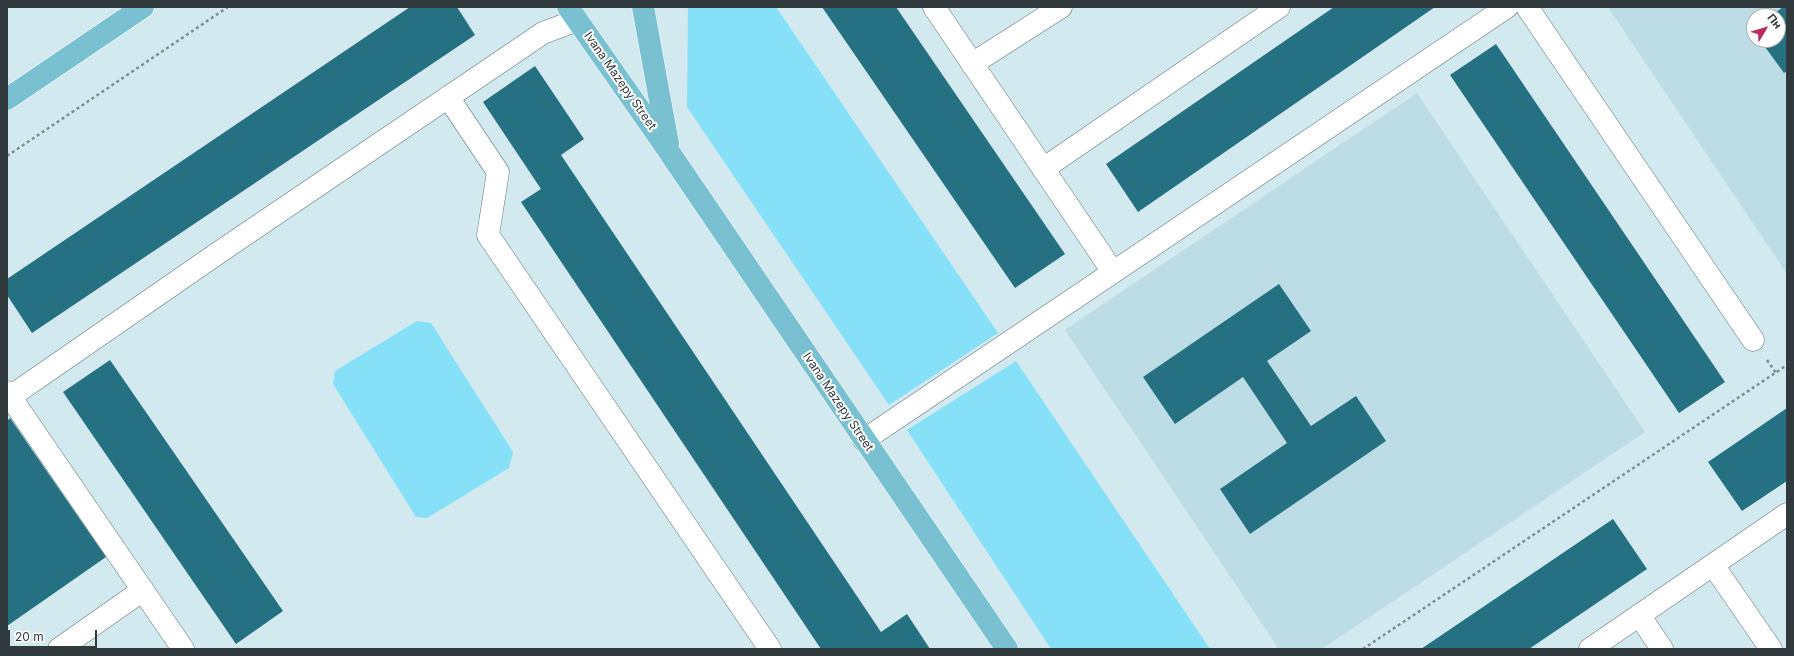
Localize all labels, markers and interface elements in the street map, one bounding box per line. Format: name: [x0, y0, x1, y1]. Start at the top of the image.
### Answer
north arrow: [1746, 8, 1786, 48]
text: Пн: [1765, 11, 1785, 31]
street label: Ivana Mazepy Street: [581, 29, 659, 133]
street label: Ivana Mazepy Street: [800, 350, 876, 454]
scale bar: [10, 622, 99, 648]
text: 20 m: [15, 629, 44, 644]

